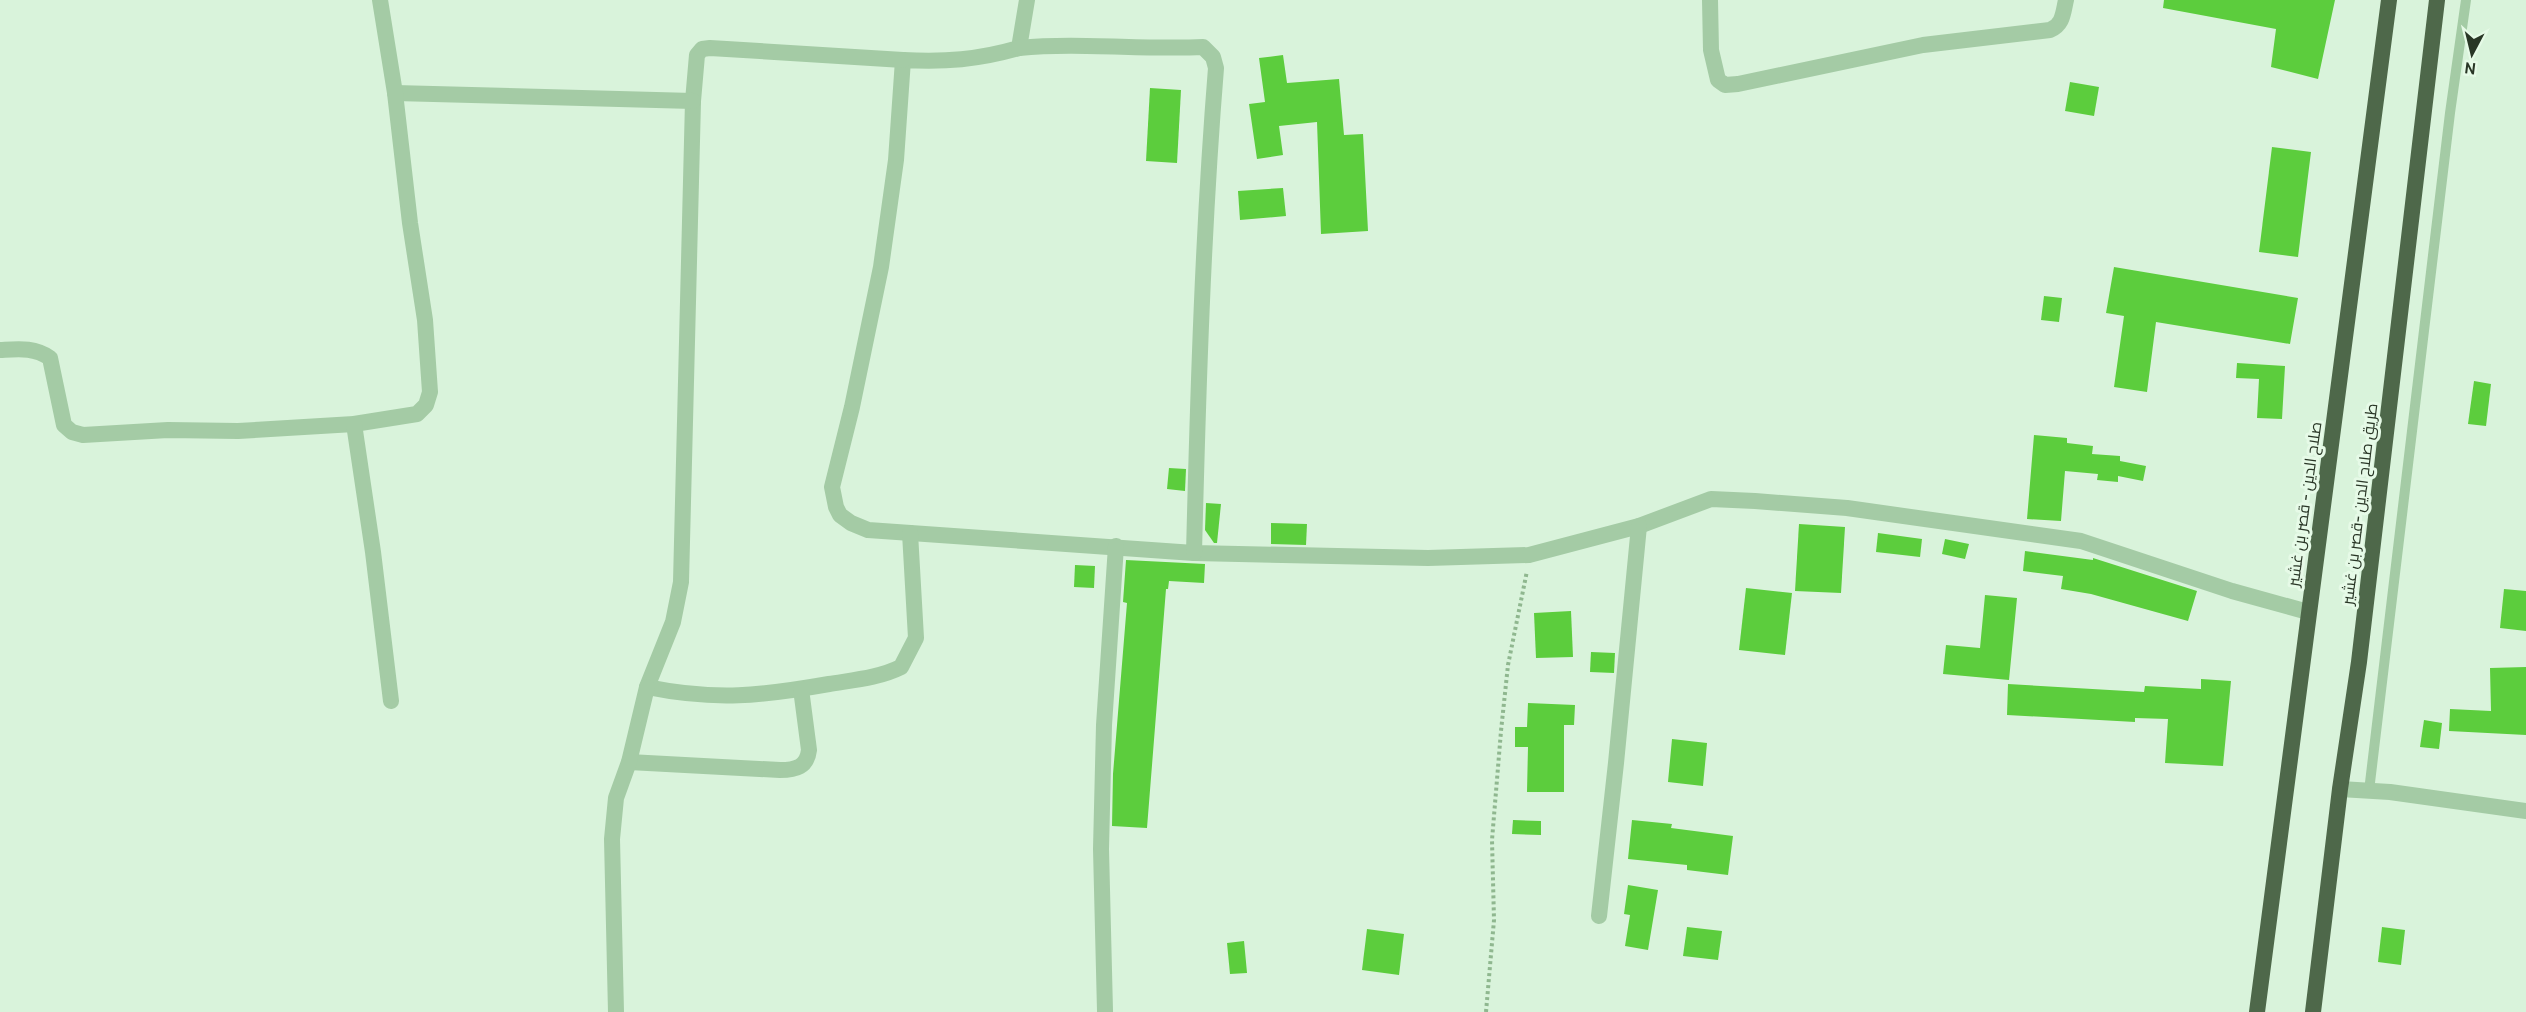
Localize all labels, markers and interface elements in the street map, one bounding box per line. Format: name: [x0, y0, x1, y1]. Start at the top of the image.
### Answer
north arrow: [2442, 24, 2502, 84]
text: N: [2463, 58, 2477, 79]
street label: طريق صلاح الدين -قصر بن غشير: [2338, 402, 2383, 607]
street label: صلاح الدين - قصر بن غشير: [2283, 420, 2327, 589]

